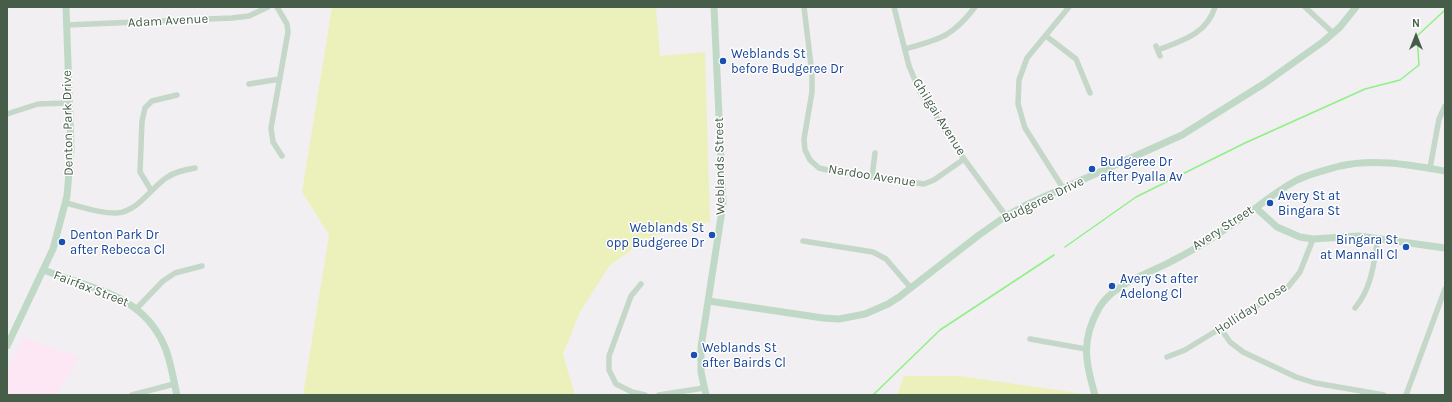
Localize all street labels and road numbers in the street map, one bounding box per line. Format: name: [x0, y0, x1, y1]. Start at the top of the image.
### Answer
street label: Adam Avenue: [127, 11, 209, 31]
street label: Denton Park Drive: [59, 70, 77, 176]
street label: Ghilgai Avenue: [909, 76, 969, 158]
street label: Weblands Street: [711, 117, 729, 215]
street label: Nardoo Avenue: [827, 161, 917, 191]
street label: Budgeree Drive: [1000, 173, 1086, 227]
street label: Avery Street: [1189, 202, 1257, 254]
street label: Fairfax Street: [51, 268, 131, 310]
street label: Holliday Close: [1212, 280, 1290, 338]

